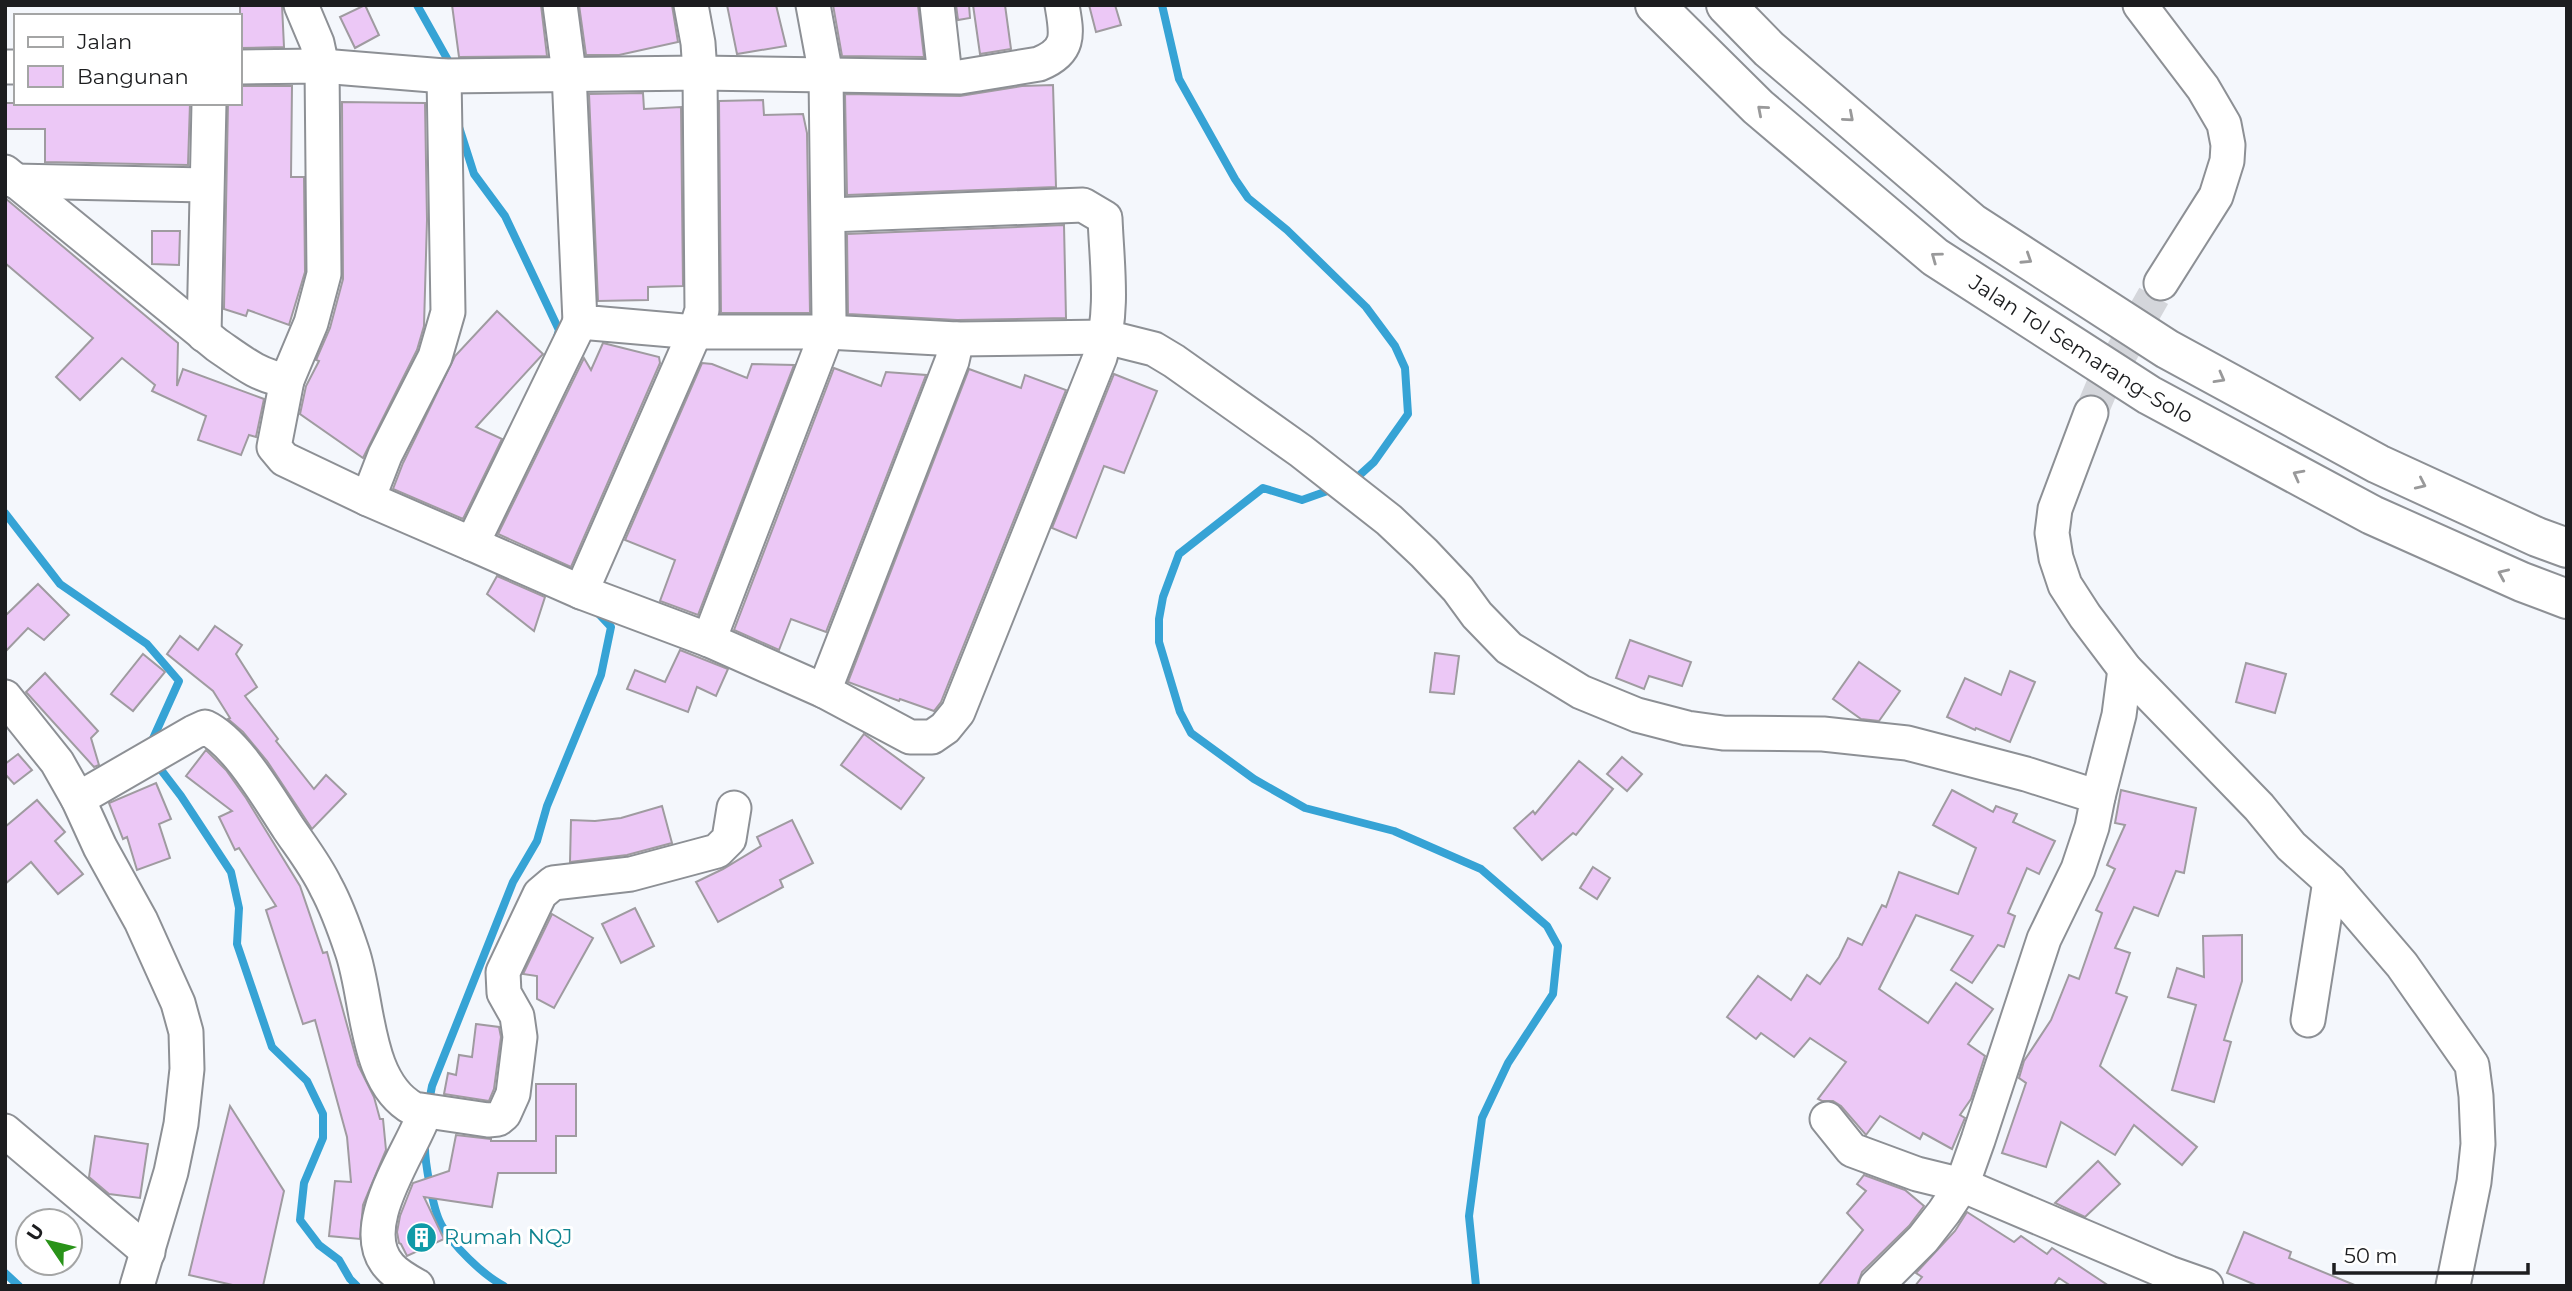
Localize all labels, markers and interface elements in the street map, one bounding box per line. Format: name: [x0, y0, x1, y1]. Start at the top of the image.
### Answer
legend: [14, 14, 242, 105]
text: Jalan: [76, 29, 132, 54]
text: Bangunan: [77, 64, 189, 89]
one-way arrow: [1757, 106, 1770, 118]
one-way arrow: [1841, 109, 1854, 121]
one-way arrow: [2019, 250, 2032, 263]
one-way arrow: [1931, 253, 1944, 265]
street label: Jalan Tol Semarang–Solo: [1964, 269, 2198, 428]
one-way arrow: [2213, 370, 2225, 383]
one-way arrow: [2293, 470, 2306, 484]
one-way arrow: [2414, 476, 2426, 490]
one-way arrow: [2498, 568, 2510, 582]
north arrow: [14, 1207, 84, 1277]
text: U: [22, 1220, 49, 1245]
building icon: Rumah NQJ: [404, 1220, 438, 1254]
place label: Rumah NQJ: [444, 1224, 573, 1249]
scale bar: [2334, 1232, 2528, 1276]
text: 50 m: [2344, 1243, 2398, 1268]

